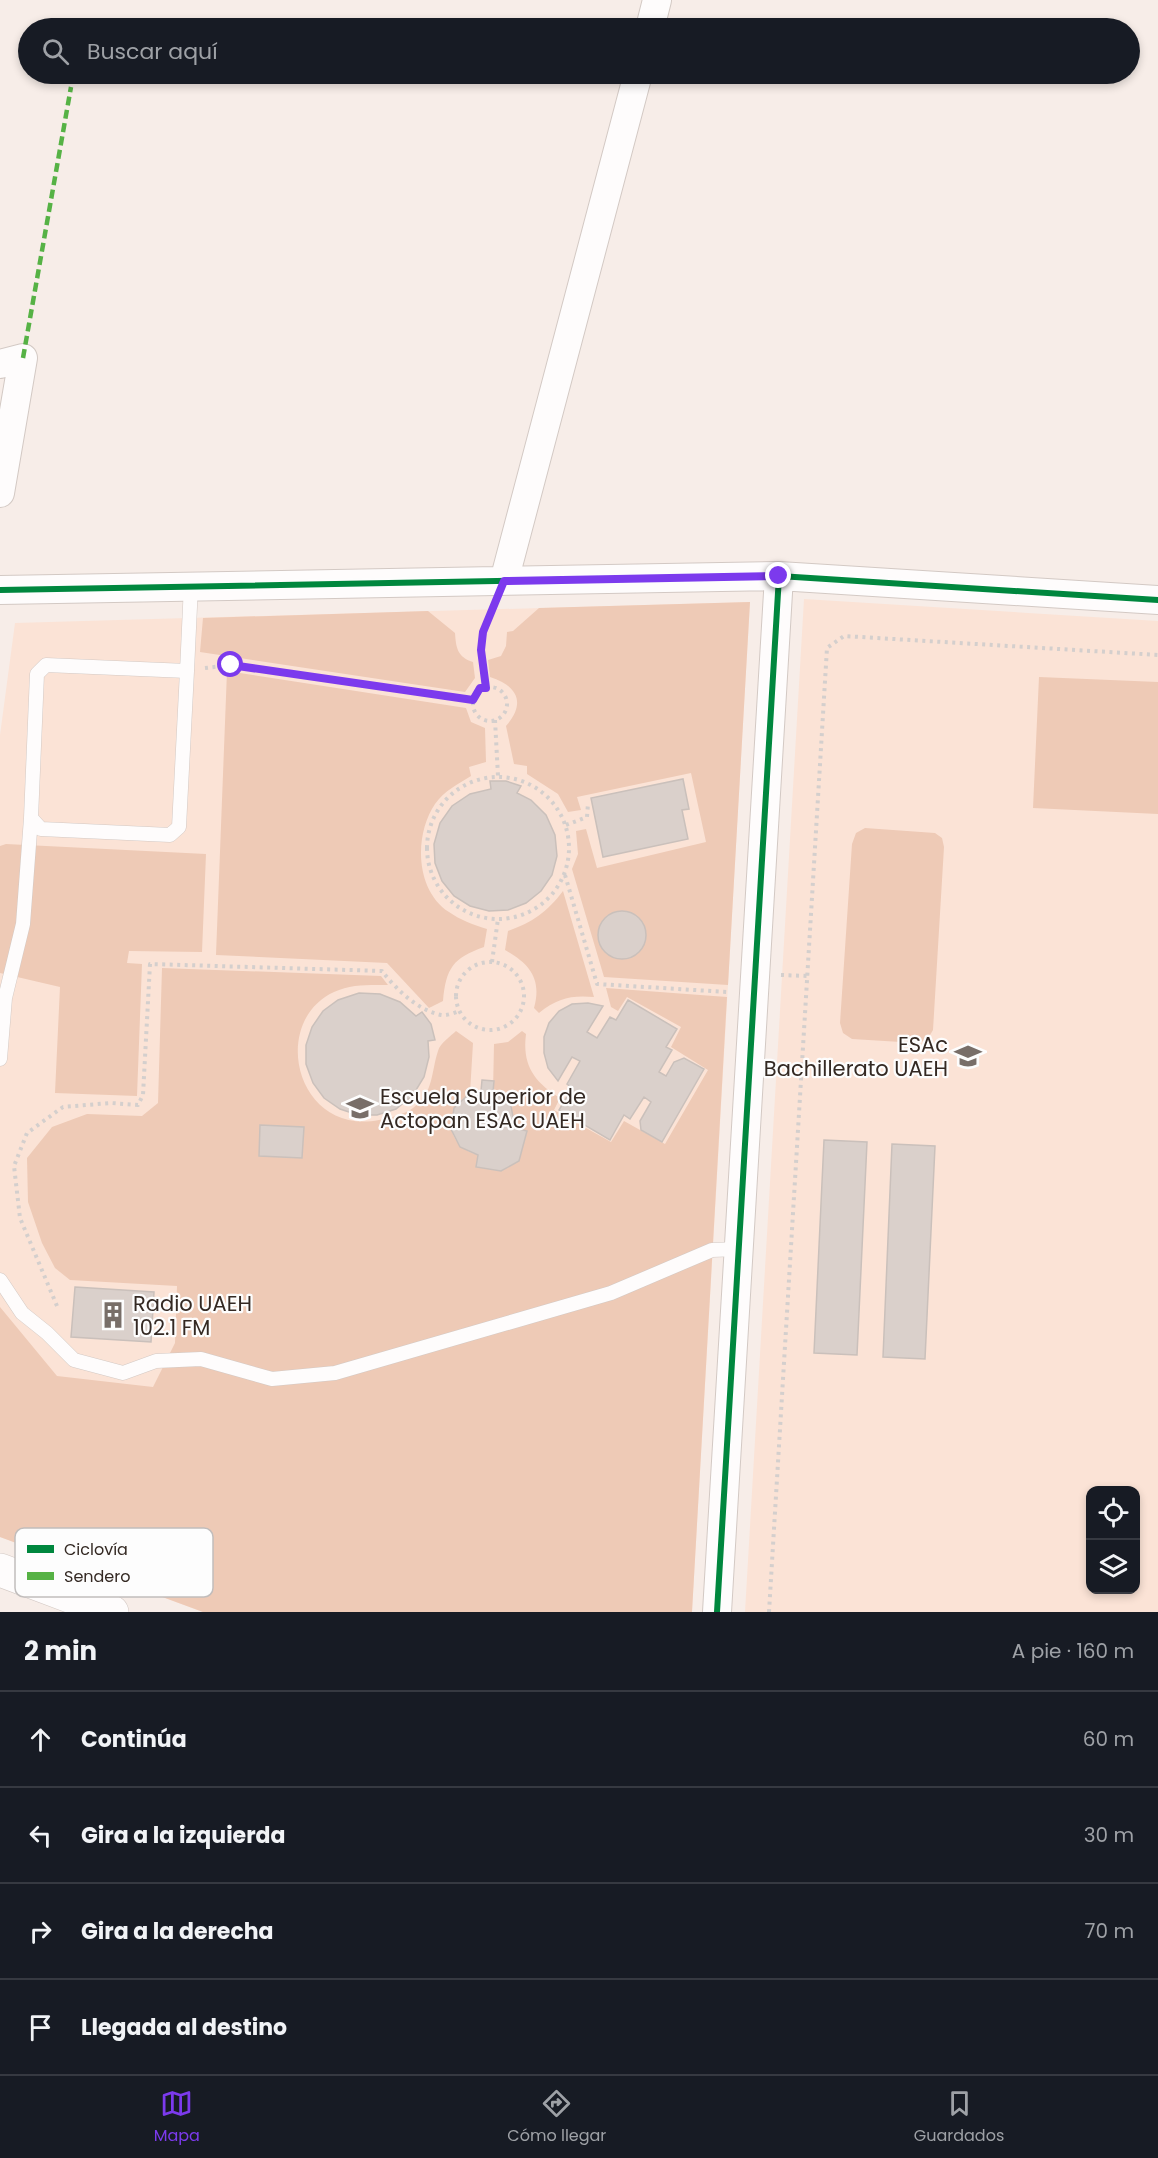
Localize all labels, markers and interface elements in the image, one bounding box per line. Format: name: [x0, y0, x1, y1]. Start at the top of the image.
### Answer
search box: [18, 18, 1140, 84]
icon: search: [39, 35, 72, 68]
text: Buscar aquí: [87, 36, 218, 67]
route end: [765, 562, 791, 588]
route start: [217, 651, 243, 677]
place label: ESAc Bachillerato UAEH: [764, 1030, 948, 1083]
school or university icon: ESAc Bachillerato UAEH: [953, 1041, 983, 1071]
place label: Escuela Superior de Actopan ESAc UAEH: [380, 1082, 586, 1135]
school or university icon: Escuela Superior de Actopan ESAc UAEH: [345, 1093, 375, 1123]
place label: Radio UAEH 102.1 FM: [133, 1289, 252, 1342]
building icon: Radio UAEH 102.1 FM: [98, 1300, 128, 1330]
map controls: [1086, 1486, 1140, 1594]
button: locate: [1086, 1486, 1140, 1540]
legend: [15, 1528, 213, 1597]
text: Ciclovía: [64, 1538, 128, 1561]
button: layers: [1086, 1540, 1140, 1594]
text: Sendero: [64, 1565, 131, 1588]
text: 2 min: [24, 1633, 97, 1669]
text: A pie · 160 m: [1012, 1637, 1134, 1665]
icon: ahead: [24, 1723, 57, 1756]
text: Continúa: [81, 1724, 187, 1755]
text: 60 m: [1083, 1725, 1134, 1753]
icon: left: [24, 1819, 57, 1852]
text: Gira a la izquierda: [81, 1820, 285, 1851]
text: 30 m: [1084, 1821, 1134, 1849]
icon: right: [24, 1915, 57, 1948]
text: Gira a la derecha: [81, 1916, 274, 1947]
text: 70 m: [1085, 1917, 1134, 1945]
icon: arrive: [24, 2011, 57, 2044]
text: Llegada al destino: [81, 2012, 287, 2043]
tab: Mapa: [154, 2087, 200, 2148]
tab: Cómo llegar: [507, 2087, 606, 2148]
tab: Guardados: [914, 2087, 1004, 2148]

